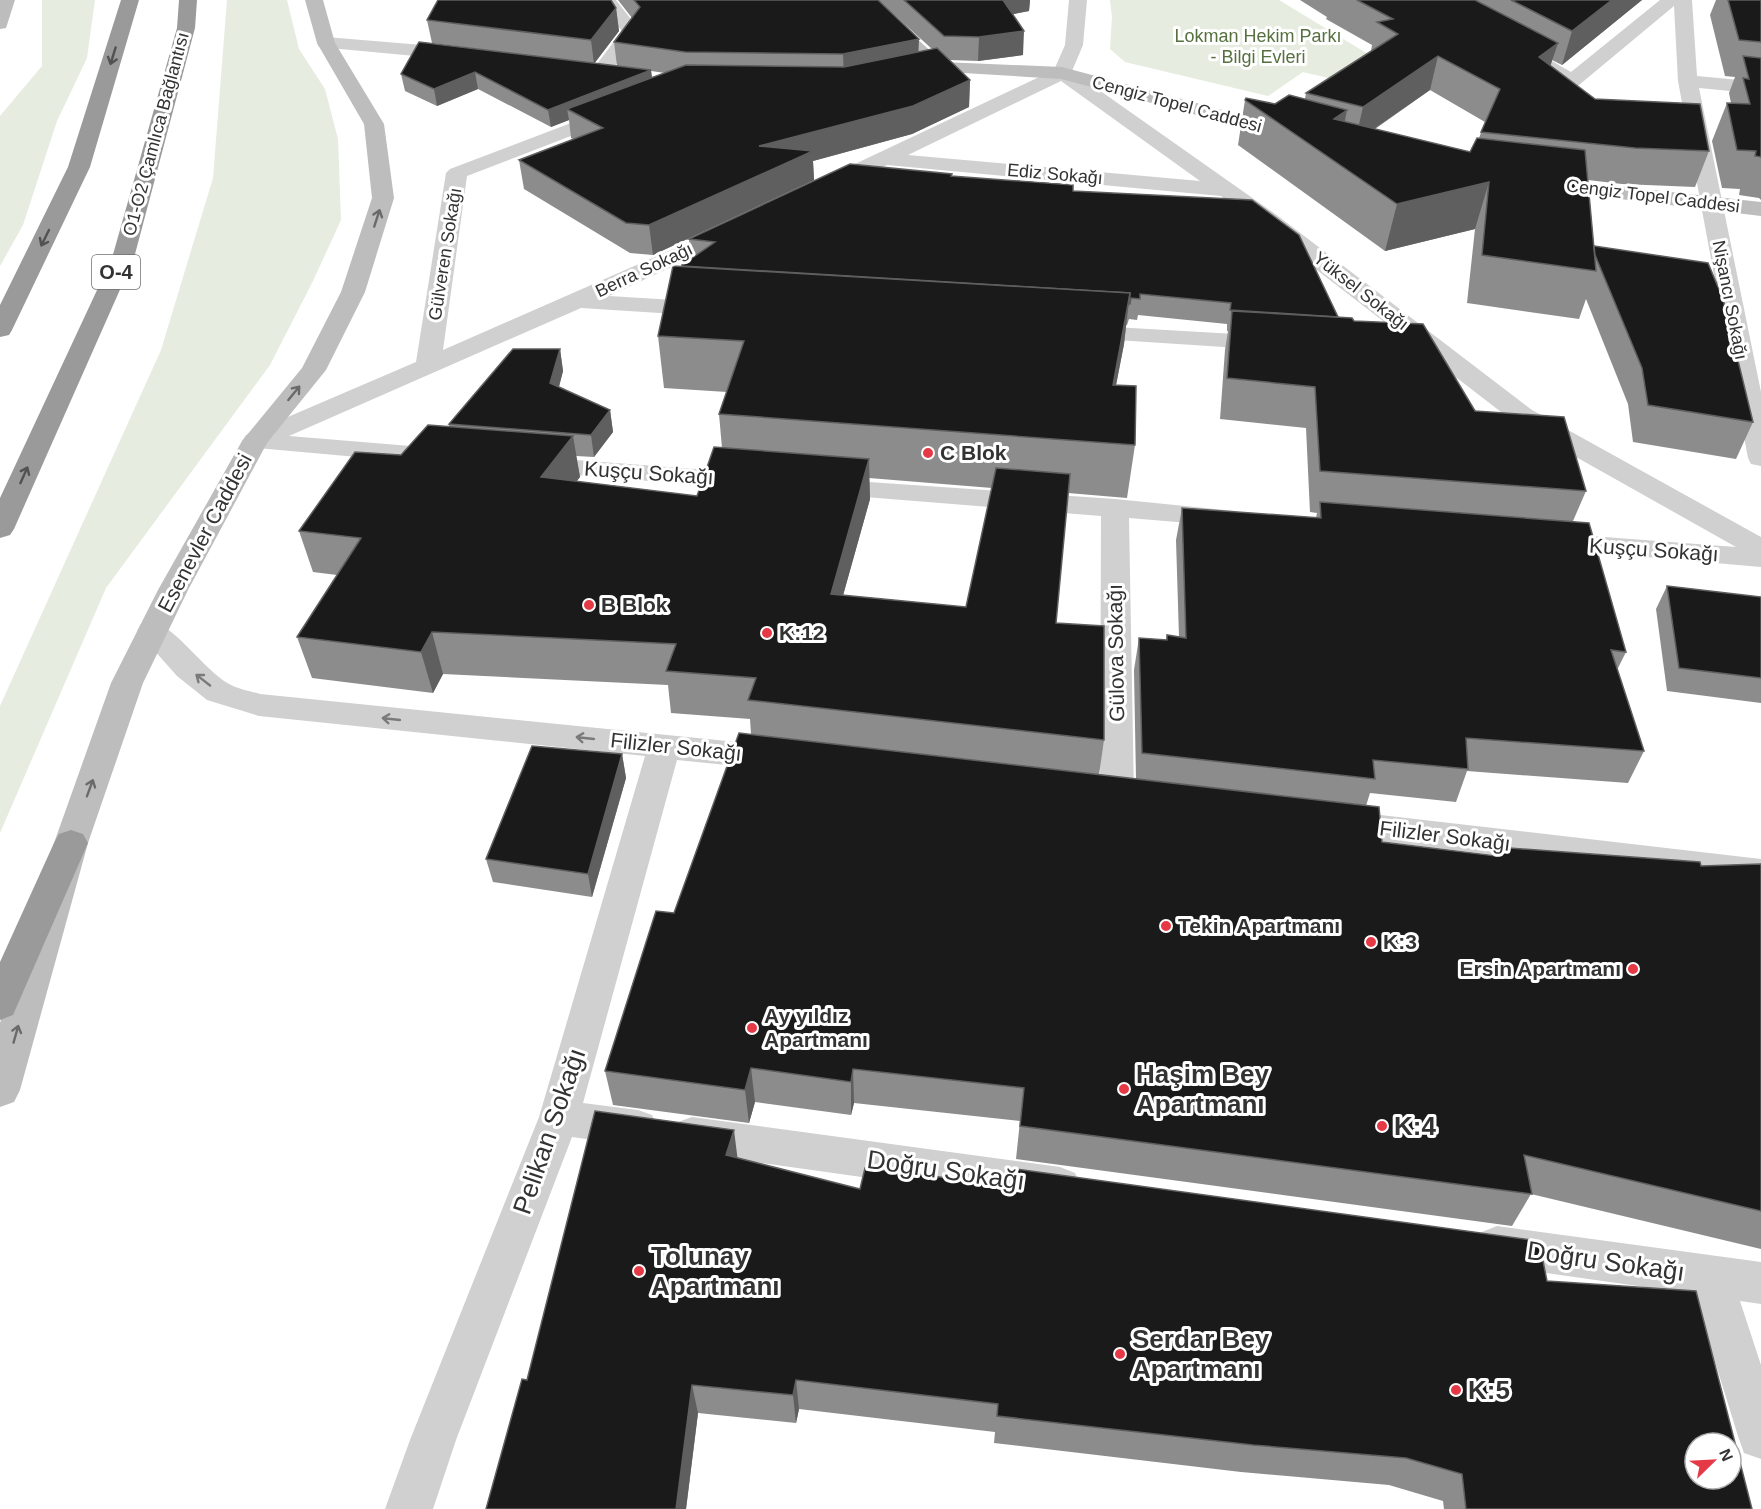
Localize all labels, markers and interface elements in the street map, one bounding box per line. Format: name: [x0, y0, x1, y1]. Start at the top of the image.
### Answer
park label: Lokman Hekim Parkı - Bilgi Evleri: [1174, 26, 1342, 67]
street label: O1-O2 Çamlıca Bağlantısı: [119, 30, 193, 238]
one-way arrow: [107, 46, 118, 65]
street label: Cengiz Topel Caddesi: [1090, 72, 1264, 136]
street label: Ediz Sokağı: [1006, 160, 1104, 188]
street label: Cengiz Topel Caddesi: [1565, 175, 1741, 217]
street label: Gülveren Sokağı: [425, 186, 465, 322]
one-way arrow: [372, 209, 383, 228]
one-way arrow: [39, 229, 51, 246]
street label: Berra Sokağı: [592, 239, 696, 301]
street label: Nişancı Sokağı: [1709, 239, 1751, 361]
street label: Yüksel Sokağı: [1310, 248, 1412, 334]
road number: O-4: [92, 255, 140, 289]
one-way arrow: [288, 385, 301, 401]
place label: C Blok: [940, 441, 1007, 464]
marker: C Blok: [921, 446, 935, 460]
street label: Esenevler Caddesi: [153, 450, 256, 616]
street label: Kuşçu Sokağı: [584, 457, 714, 488]
one-way arrow: [19, 467, 30, 485]
street label: Kuşçu Sokağı: [1589, 534, 1719, 565]
street label: Gülova Sokağı: [1103, 584, 1128, 722]
place label: B Blok: [601, 593, 668, 616]
marker: B Blok: [582, 598, 596, 612]
place label: K:12: [779, 621, 825, 644]
marker: K:12: [760, 626, 774, 640]
one-way arrow: [195, 674, 211, 687]
one-way arrow: [382, 713, 402, 724]
street label: Filizler Sokağı: [609, 728, 743, 765]
one-way arrow: [576, 732, 596, 743]
one-way arrow: [86, 779, 97, 797]
street label: Filizler Sokağı: [1378, 816, 1512, 855]
place label: Tekin Apartmanı: [1178, 914, 1340, 937]
marker: Tekin Apartmanı: [1159, 919, 1173, 933]
place label: K:3: [1383, 930, 1417, 953]
marker: K:3: [1364, 935, 1378, 949]
place label: Ersin Apartmanı: [1460, 957, 1621, 980]
marker: Ersin Apartmanı: [1626, 962, 1640, 976]
place label: Ay yıldız Apartmanı: [764, 1004, 868, 1051]
marker: Ay yıldız Apartmanı: [745, 1021, 759, 1035]
one-way arrow: [11, 1025, 22, 1044]
street label: Pelikan Sokağı: [507, 1044, 591, 1218]
place label: Haşim Bey Apartmanı: [1136, 1059, 1269, 1119]
marker: Haşim Bey Apartmanı: [1117, 1082, 1131, 1096]
place label: K:4: [1394, 1111, 1436, 1141]
marker: K:4: [1375, 1119, 1389, 1133]
street label: Doğru Sokağı: [865, 1144, 1027, 1196]
street label: Doğru Sokağı: [1525, 1235, 1687, 1287]
place label: Tolunay Apartmanı: [651, 1241, 780, 1301]
marker: Tolunay Apartmanı: [632, 1264, 646, 1278]
place label: Serdar Bey Apartmanı: [1132, 1324, 1270, 1384]
marker: Serdar Bey Apartmanı: [1113, 1347, 1127, 1361]
place label: K:5: [1468, 1375, 1510, 1405]
marker: K:5: [1449, 1383, 1463, 1397]
north arrow: [1683, 1431, 1743, 1491]
text: N: [1716, 1446, 1736, 1464]

